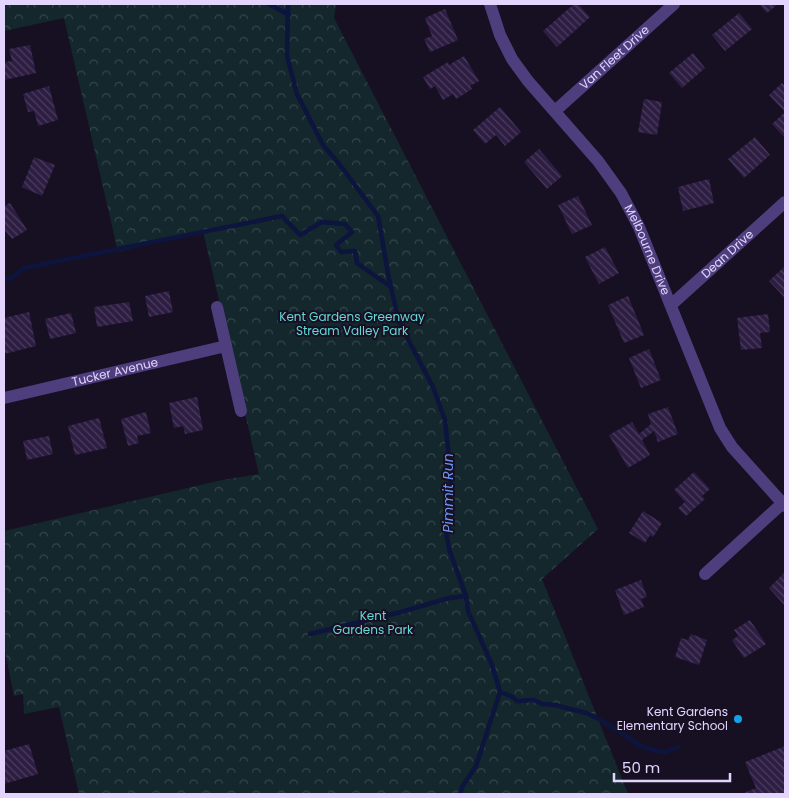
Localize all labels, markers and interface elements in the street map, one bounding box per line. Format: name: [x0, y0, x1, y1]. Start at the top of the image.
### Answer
street label: Van Fleet Drive: [575, 21, 653, 93]
street label: Melbourne Drive: [621, 201, 675, 298]
street label: Dean Drive: [697, 226, 757, 282]
park label: Kent Gardens Greenway Stream Valley Park: [279, 308, 425, 339]
street label: Tucker Avenue: [70, 353, 160, 390]
water label: Pimmit Run: [438, 453, 458, 533]
park label: Kent Gardens Park: [333, 607, 414, 638]
place label: Kent Gardens Elementary School: [617, 703, 728, 734]
marker: Kent Gardens Elementary School: [732, 713, 744, 725]
scale bar: [614, 750, 730, 782]
text: 50 m: [622, 757, 660, 778]

